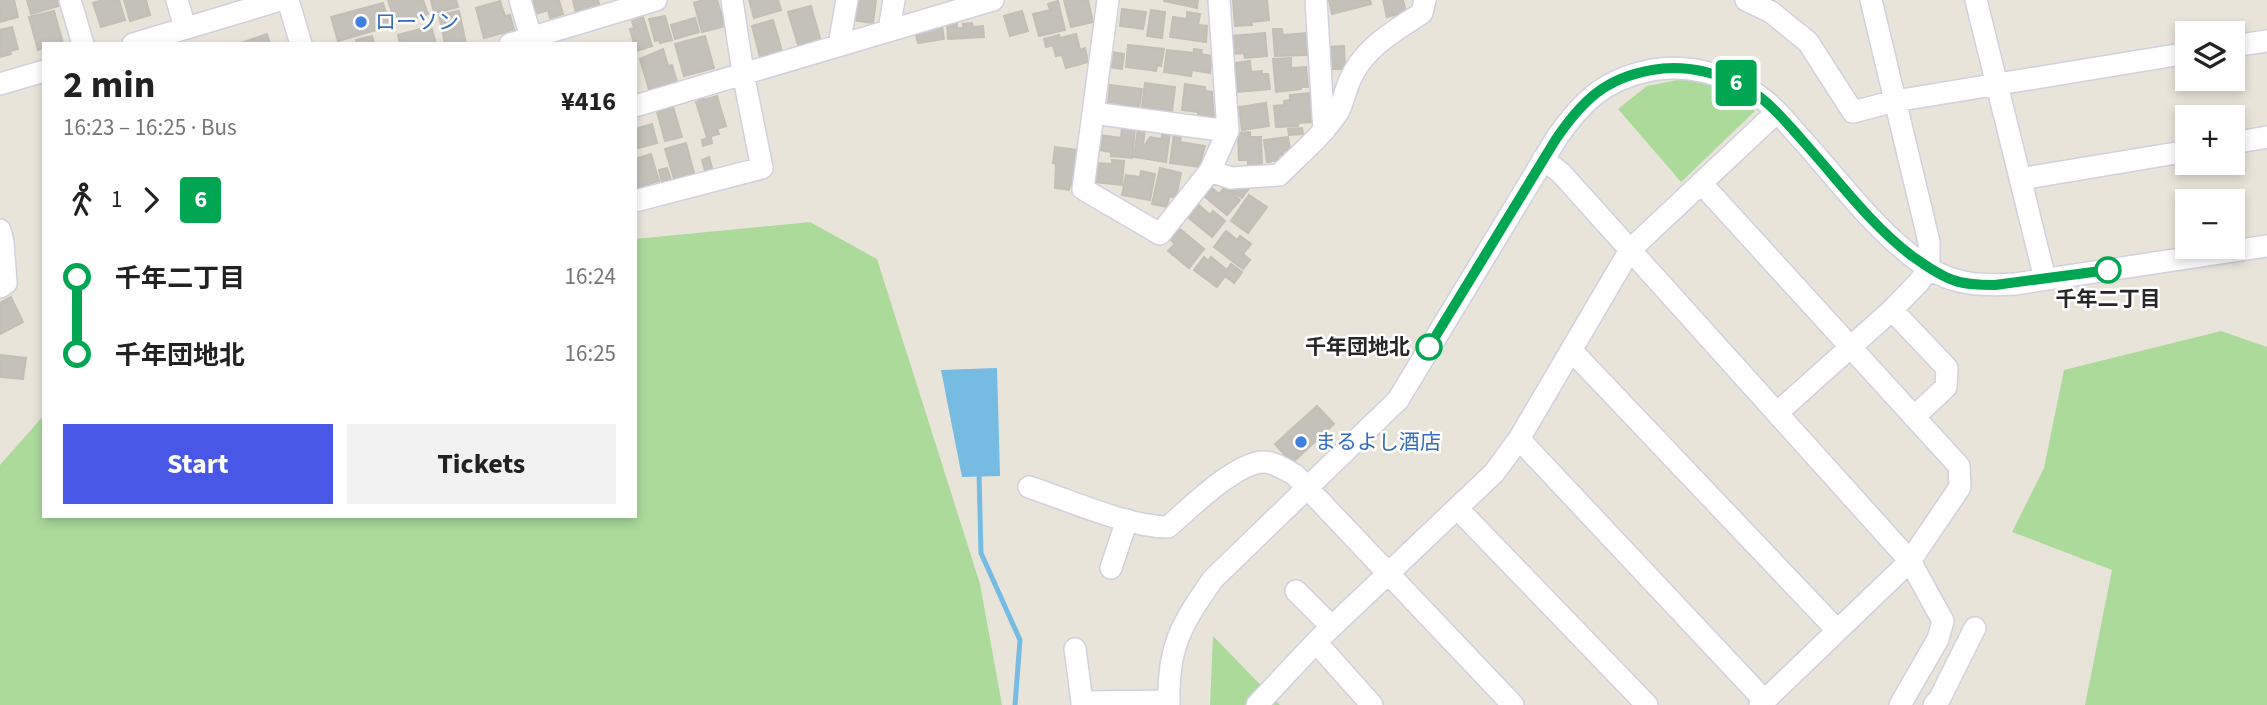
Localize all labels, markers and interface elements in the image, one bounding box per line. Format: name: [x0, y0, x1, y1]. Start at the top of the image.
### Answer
place label: ローソン: [375, 7, 459, 37]
marker: ローソン: [353, 14, 369, 30]
map controls: [2175, 21, 2245, 259]
button: layers: [2175, 21, 2245, 91]
text: 2 min: [63, 58, 155, 112]
line badge: 6: [1713, 60, 1759, 106]
text: 6: [1730, 65, 1742, 100]
text: ¥416: [561, 83, 616, 120]
button: +: [2175, 105, 2245, 175]
text: 16:23 – 16:25 · Bus: [63, 111, 237, 144]
icon: walk: [63, 181, 101, 219]
icon: forward: [132, 181, 170, 219]
text: 6: [194, 182, 207, 217]
text: 1: [111, 183, 122, 216]
button: −: [2175, 189, 2245, 259]
marker: 千年二丁目: [2095, 257, 2121, 283]
text: 千年二丁目: [115, 260, 245, 297]
text: 16:24: [565, 260, 616, 293]
place label: 千年二丁目: [2056, 284, 2161, 314]
place label: 千年団地北: [1305, 332, 1410, 362]
marker: 千年団地北: [1416, 334, 1442, 360]
text: 千年団地北: [115, 337, 245, 374]
text: 16:25: [565, 337, 616, 370]
button: Start: [63, 424, 333, 504]
button: Tickets: [347, 424, 616, 504]
place label: まるよし酒店: [1315, 427, 1441, 457]
marker: まるよし酒店: [1293, 434, 1309, 450]

